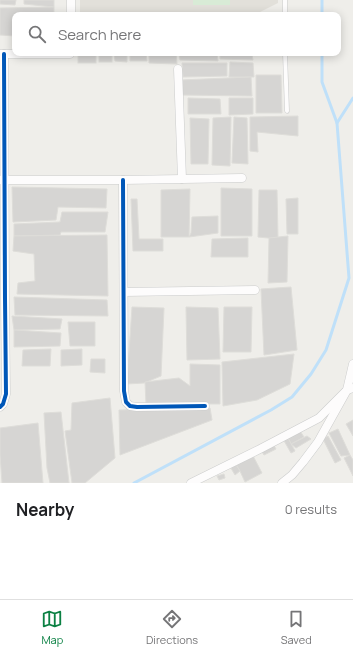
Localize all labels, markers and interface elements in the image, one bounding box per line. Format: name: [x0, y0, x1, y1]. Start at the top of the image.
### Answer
search box: [12, 12, 341, 56]
icon: search: [26, 23, 48, 45]
text: Search here: [58, 24, 141, 45]
text: Nearby: [16, 498, 74, 521]
text: 0 results: [285, 500, 337, 518]
tab: Map: [41, 608, 63, 647]
tab: Directions: [146, 608, 198, 647]
tab: Saved: [281, 608, 312, 647]

